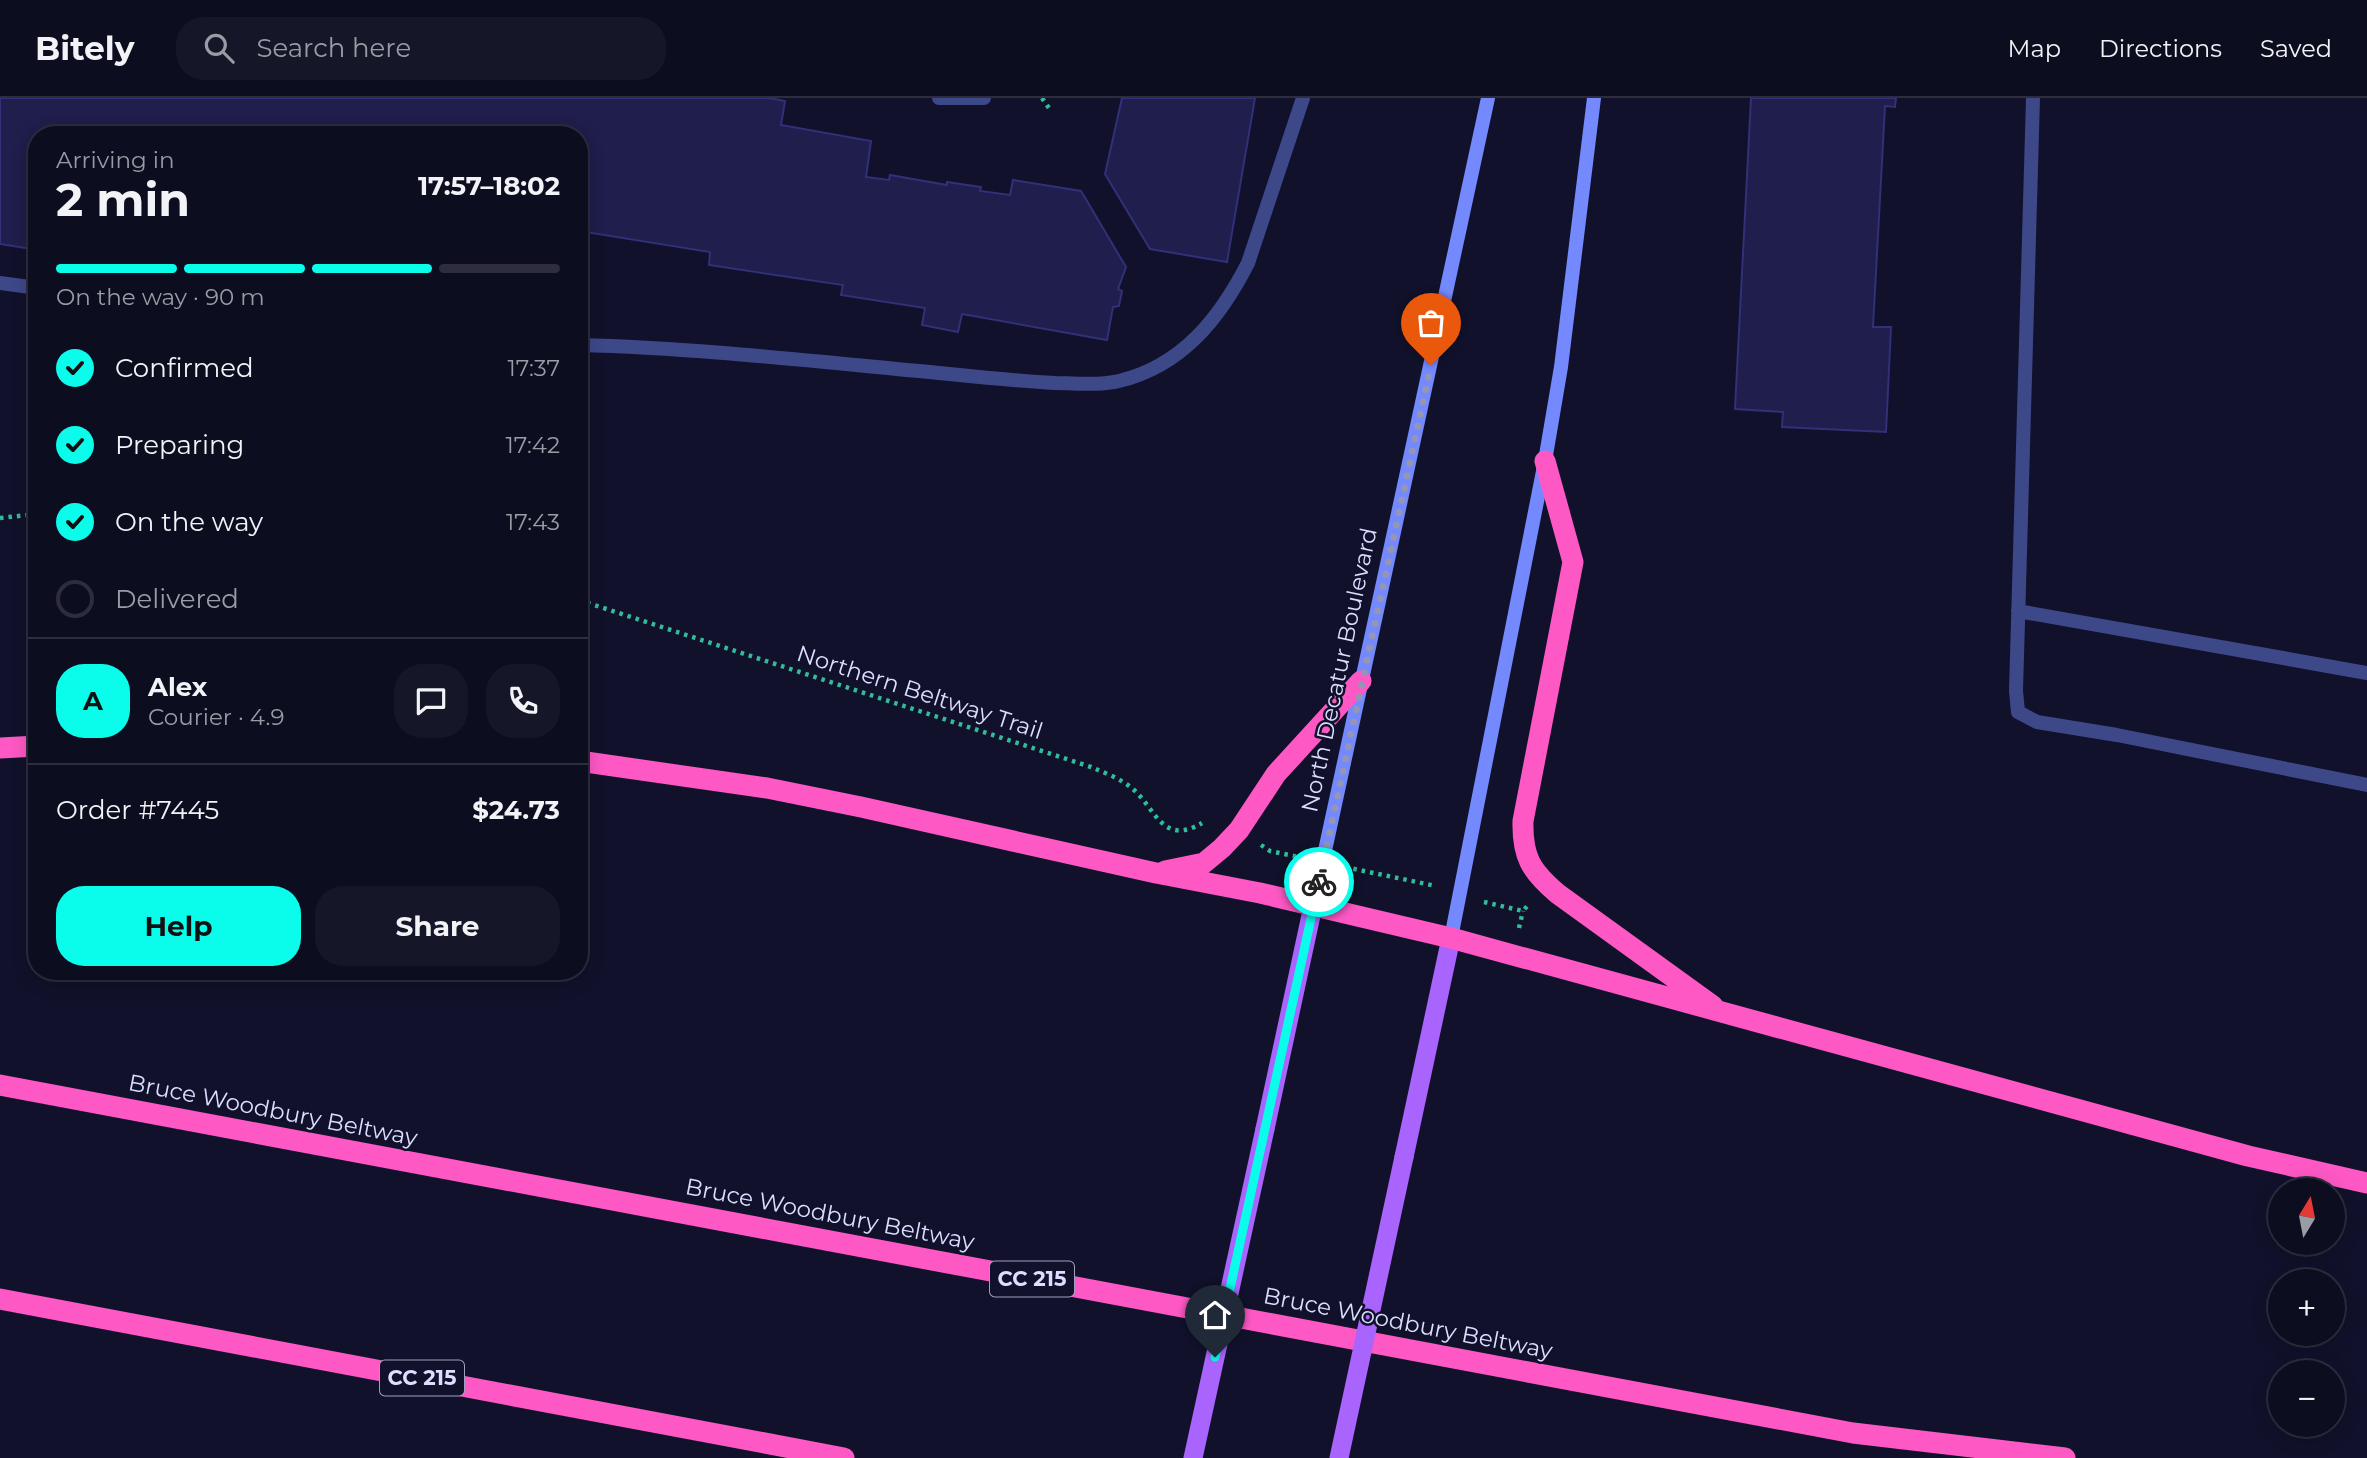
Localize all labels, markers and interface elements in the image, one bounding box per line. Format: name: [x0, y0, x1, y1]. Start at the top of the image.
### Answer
search box: [176, 17, 666, 80]
text: Bitely: [35, 28, 134, 68]
icon: search: [200, 29, 238, 67]
text: Search here: [256, 32, 411, 64]
text: Map: [2008, 34, 2061, 63]
text: Directions: [2099, 34, 2222, 63]
text: Saved: [2260, 34, 2332, 63]
text: Arriving in: [56, 146, 175, 174]
text: 17:57–18:02: [418, 170, 560, 202]
text: 2 min: [56, 171, 190, 228]
text: On the way · 90 m: [56, 283, 265, 311]
pin: [1401, 293, 1461, 365]
icon: bag: [1412, 304, 1450, 342]
icon: check: [56, 349, 94, 387]
text: Confirmed: [115, 352, 254, 384]
text: 17:37: [508, 354, 560, 382]
icon: check: [56, 426, 94, 464]
text: Preparing: [115, 429, 244, 461]
text: 17:42: [506, 431, 560, 459]
icon: check: [56, 503, 94, 541]
text: On the way: [115, 506, 263, 538]
text: 17:43: [506, 508, 560, 536]
street label: North Decatur Boulevard: [1295, 525, 1383, 815]
text: Delivered: [115, 583, 239, 615]
street label: Northern Beltway Trail: [794, 639, 1046, 745]
button: chat: [394, 664, 468, 738]
button: phone: [486, 664, 560, 738]
text: Alex: [148, 671, 207, 703]
text: A: [83, 685, 103, 717]
text: Courier · 4.9: [148, 703, 284, 731]
text: Order #7445: [56, 794, 219, 826]
text: $24.73: [472, 794, 560, 826]
courier: [1284, 847, 1354, 917]
icon: bike: [1300, 863, 1338, 901]
button: Help: [56, 886, 301, 966]
button: Share: [315, 886, 560, 966]
street label: Bruce Woodbury Beltway: [126, 1068, 420, 1152]
street label: Bruce Woodbury Beltway: [683, 1172, 977, 1256]
north arrow: [2268, 1178, 2345, 1255]
map controls: [2268, 1178, 2345, 1437]
road number: CC 215: [990, 1262, 1074, 1296]
button: +: [2268, 1269, 2345, 1346]
street label: Bruce Woodbury Beltway: [1261, 1281, 1555, 1365]
pin: [1185, 1285, 1245, 1357]
icon: home: [1196, 1296, 1234, 1334]
road number: CC 215: [380, 1360, 464, 1396]
button: −: [2268, 1360, 2345, 1437]

